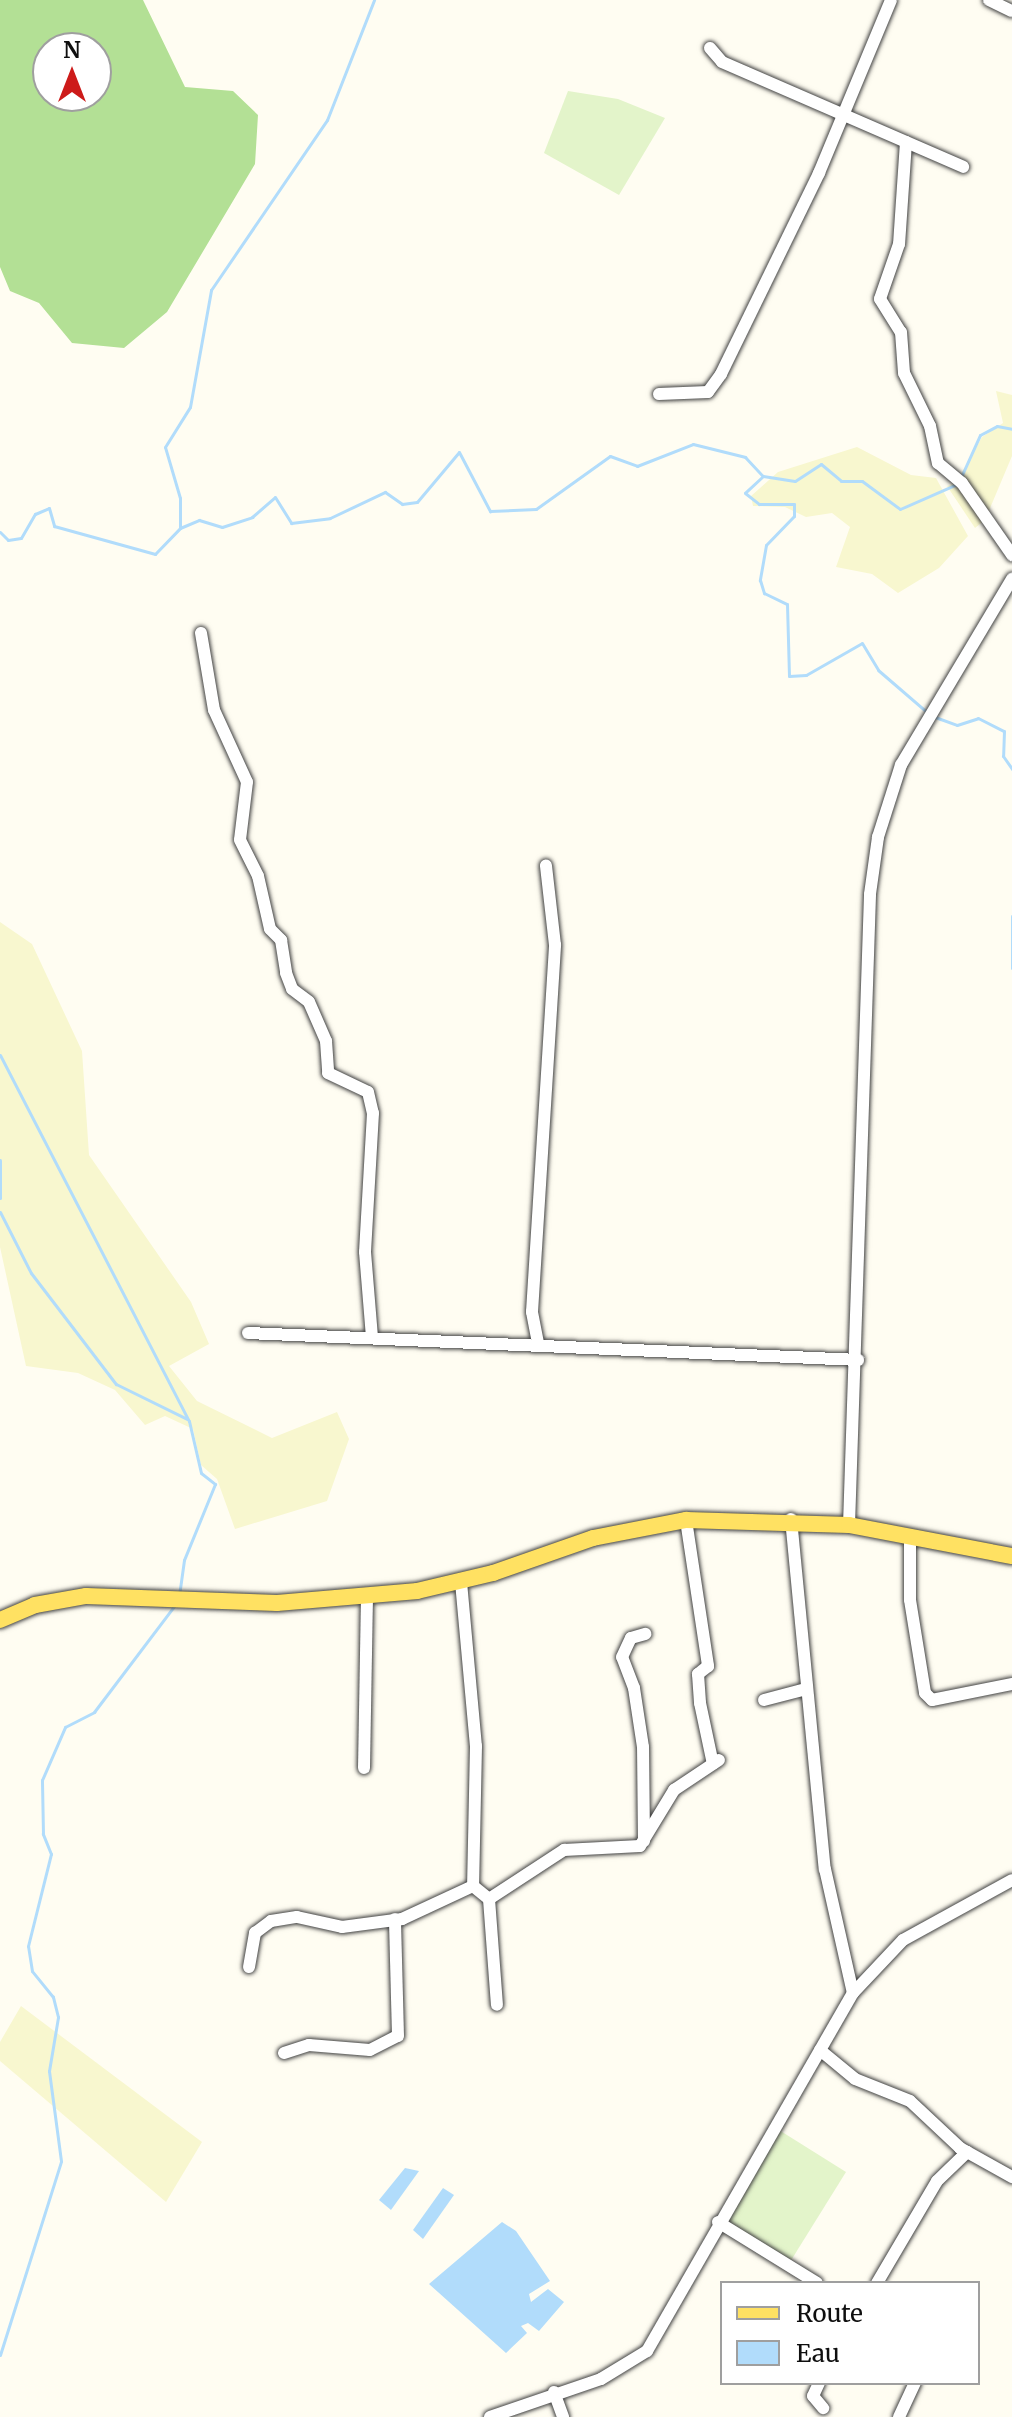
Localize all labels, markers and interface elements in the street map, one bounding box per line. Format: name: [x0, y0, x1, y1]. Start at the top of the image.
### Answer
north arrow: [32, 32, 112, 112]
text: N: [63, 36, 81, 64]
legend: [720, 2281, 980, 2385]
text: Route: [796, 2298, 863, 2329]
text: Eau: [796, 2338, 840, 2369]

